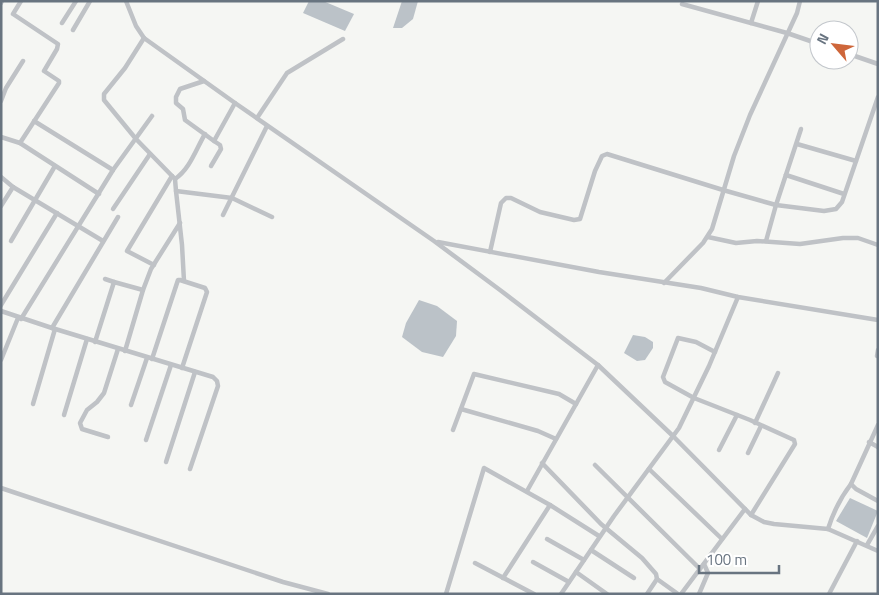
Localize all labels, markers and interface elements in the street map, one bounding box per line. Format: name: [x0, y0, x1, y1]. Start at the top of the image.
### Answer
north arrow: [809, 20, 859, 70]
text: N: [811, 29, 834, 48]
scale bar: [699, 542, 779, 574]
text: 100 m: [706, 548, 747, 571]

